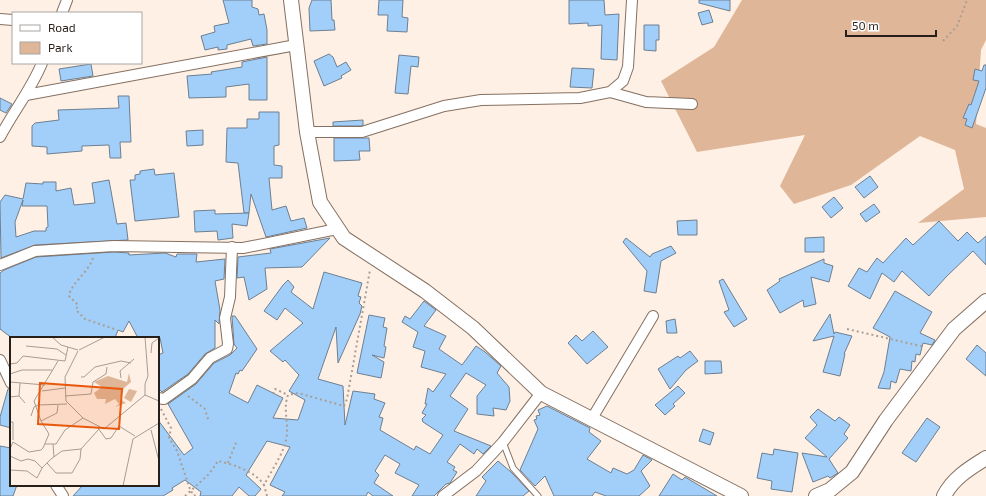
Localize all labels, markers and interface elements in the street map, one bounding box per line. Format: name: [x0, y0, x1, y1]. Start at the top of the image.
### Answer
legend: [12, 12, 142, 64]
scale bar: [846, 12, 936, 38]
text: 50 m: [852, 18, 879, 32]
text: Road: [48, 20, 76, 34]
text: Park: [48, 40, 73, 54]
inset map: [10, 337, 159, 486]

